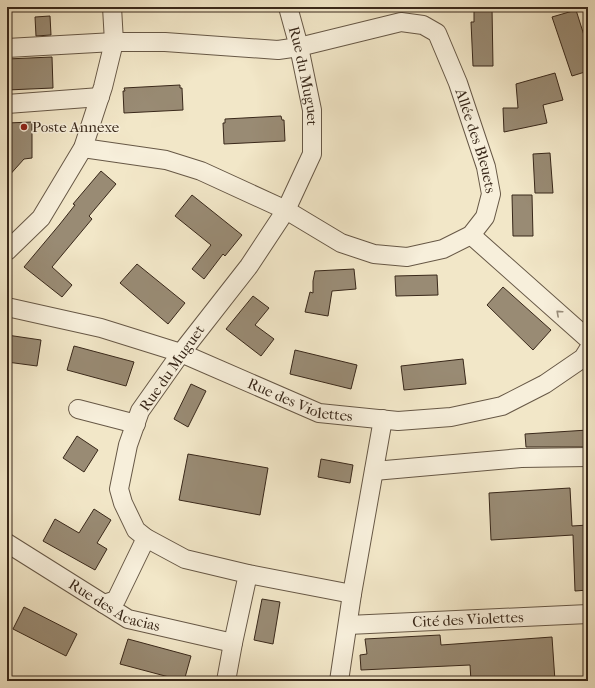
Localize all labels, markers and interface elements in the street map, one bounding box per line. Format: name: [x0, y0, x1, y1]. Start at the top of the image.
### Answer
street label: Rue du Muguet: [285, 24, 322, 126]
street label: Allée des Bleuets: [451, 85, 500, 195]
place label: Poste Annexe: [32, 118, 120, 136]
marker: Poste Annexe: [19, 122, 29, 132]
one-way arrow: [556, 310, 564, 317]
street label: Rue du Muguet: [136, 321, 209, 415]
street label: Rue des Violettes: [245, 374, 354, 425]
street label: Rue des Acacias: [65, 575, 162, 635]
street label: Cité des Violettes: [412, 608, 524, 631]

